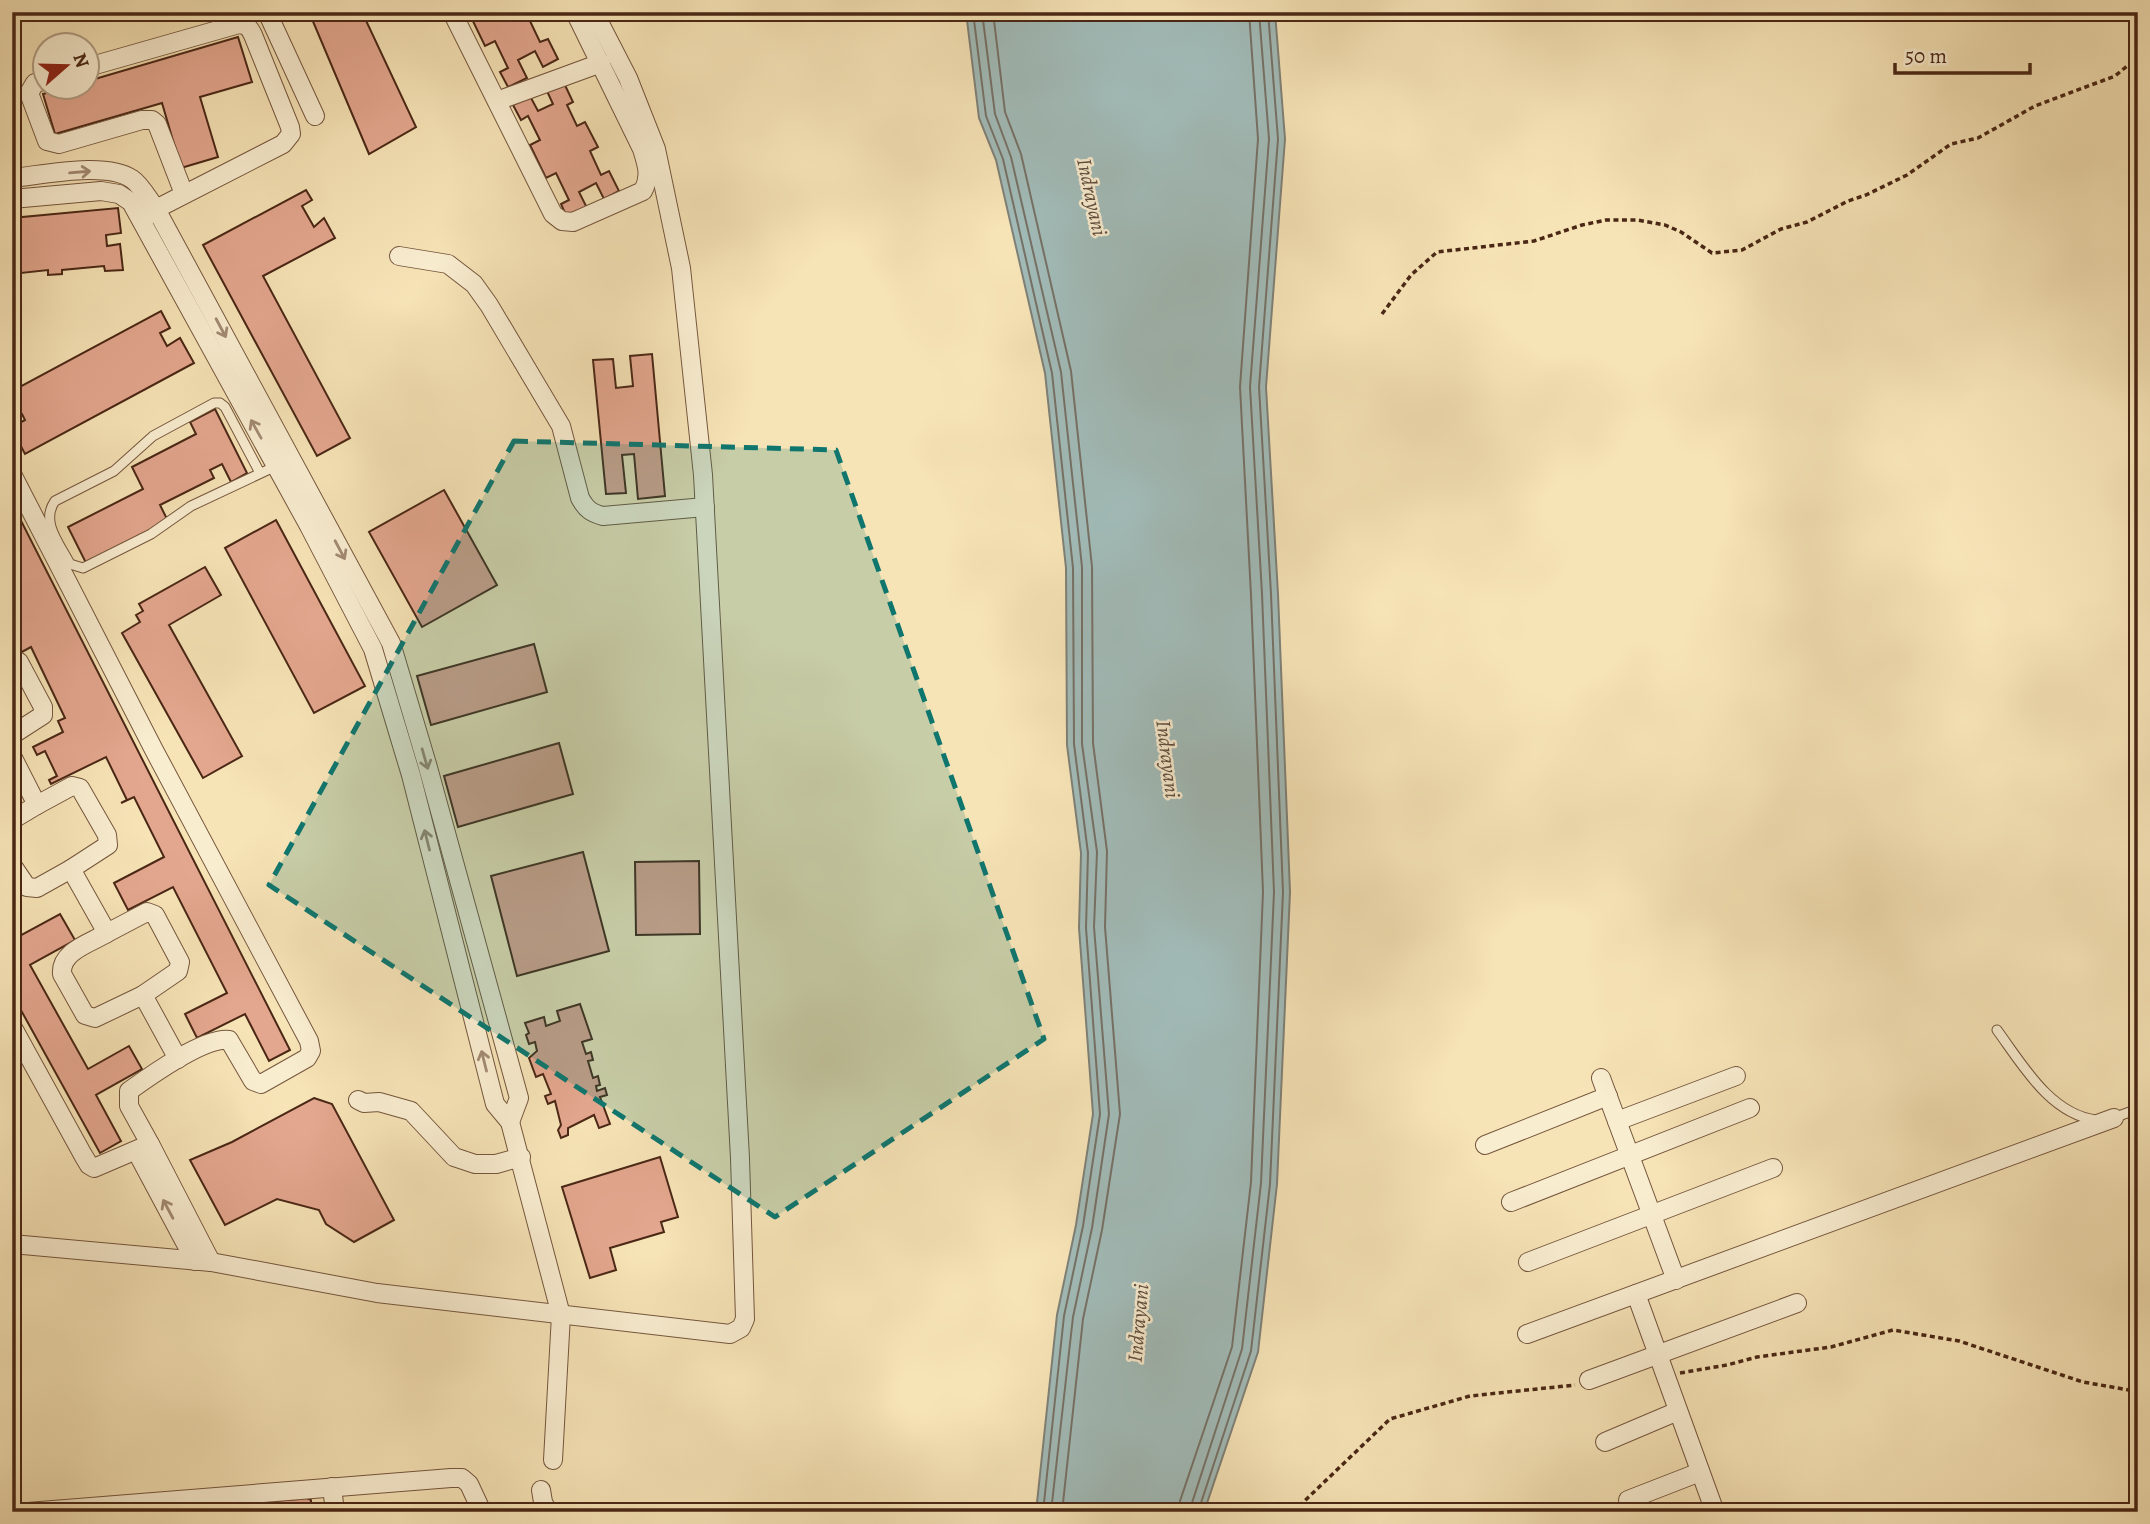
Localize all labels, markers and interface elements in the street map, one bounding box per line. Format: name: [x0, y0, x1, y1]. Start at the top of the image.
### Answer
north arrow: [32, 32, 102, 102]
scale bar: [1895, 32, 2029, 76]
text: 50 m: [1905, 42, 1947, 70]
text: N: [66, 50, 96, 72]
water label: Indrayani: [1070, 156, 1114, 238]
one-way arrow: [68, 165, 91, 178]
one-way arrow: [214, 317, 228, 338]
one-way arrow: [249, 419, 262, 440]
one-way arrow: [333, 539, 347, 559]
water label: Indrayani: [1149, 718, 1187, 800]
one-way arrow: [420, 748, 433, 770]
one-way arrow: [420, 829, 433, 851]
one-way arrow: [477, 1050, 490, 1073]
one-way arrow: [160, 1200, 174, 1220]
water label: Indrayani: [1121, 1283, 1155, 1363]

